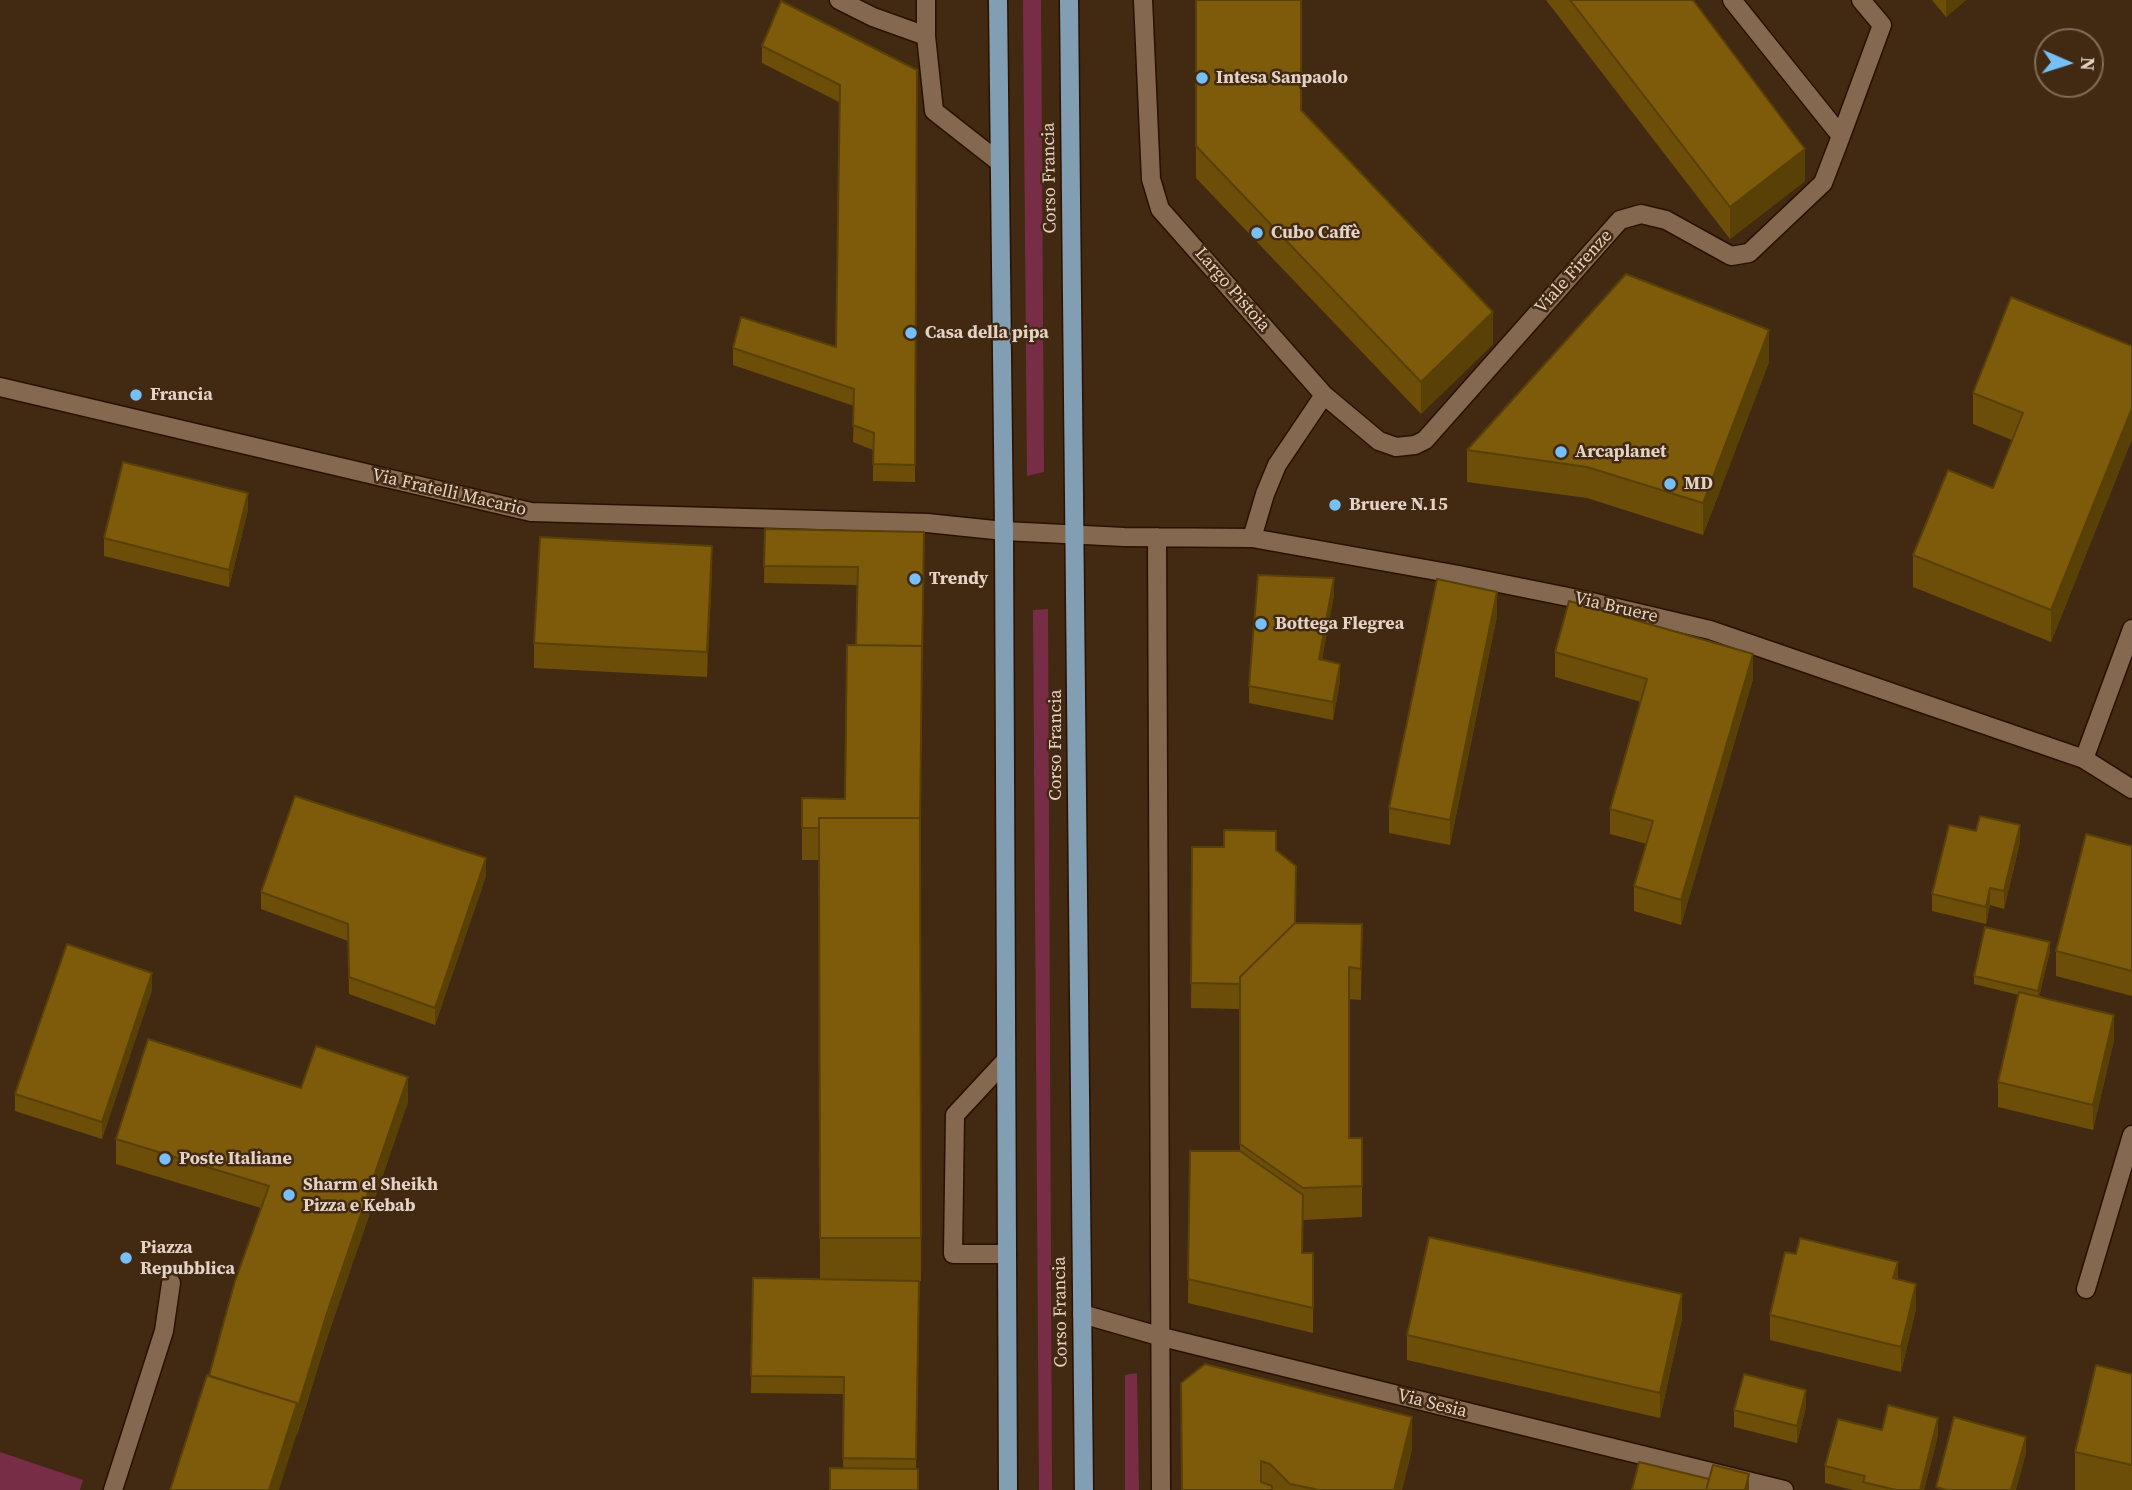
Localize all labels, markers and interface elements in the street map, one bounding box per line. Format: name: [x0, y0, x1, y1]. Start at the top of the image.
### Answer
north arrow: [2034, 28, 2104, 98]
text: N: [2075, 56, 2101, 72]
place label: Intesa Sanpaolo: [1216, 67, 1348, 89]
marker: Intesa Sanpaolo: [1194, 70, 1210, 86]
street label: Corso Francia: [1038, 122, 1062, 234]
place label: Cubo Caffè: [1271, 222, 1360, 244]
marker: Cubo Caffè: [1249, 225, 1265, 241]
street label: Viale Firenze: [1531, 226, 1617, 318]
street label: Largo Pistoia: [1190, 243, 1274, 337]
place label: Casa della pipa: [925, 322, 1049, 344]
marker: Casa della pipa: [903, 325, 919, 341]
place label: Francia: [150, 384, 213, 406]
marker: Francia: [128, 387, 144, 403]
place label: Arcaplanet: [1575, 441, 1667, 463]
marker: Arcaplanet: [1553, 444, 1569, 460]
street label: Via Fratelli Macario: [370, 465, 528, 521]
place label: MD: [1684, 473, 1713, 495]
marker: MD: [1662, 476, 1678, 492]
place label: Bruere N.15: [1349, 494, 1448, 516]
marker: Bruere N.15: [1327, 497, 1343, 513]
place label: Trendy: [929, 568, 988, 590]
marker: Trendy: [907, 571, 923, 587]
street label: Via Bruere: [1572, 588, 1660, 628]
place label: Bottega Flegrea: [1275, 613, 1404, 635]
marker: Bottega Flegrea: [1253, 616, 1269, 632]
street label: Corso Francia: [1045, 689, 1067, 801]
place label: Poste Italiane: [179, 1148, 292, 1170]
marker: Poste Italiane: [157, 1151, 173, 1167]
place label: Sharm el Sheikh Pizza e Kebab: [303, 1174, 438, 1216]
marker: Sharm el Sheikh Pizza e Kebab: [281, 1187, 297, 1203]
place label: Piazza Repubblica: [140, 1237, 235, 1280]
marker: Piazza Repubblica: [118, 1250, 134, 1266]
street label: Corso Francia: [1049, 1256, 1073, 1368]
street label: Via Sesia: [1395, 1385, 1469, 1423]

